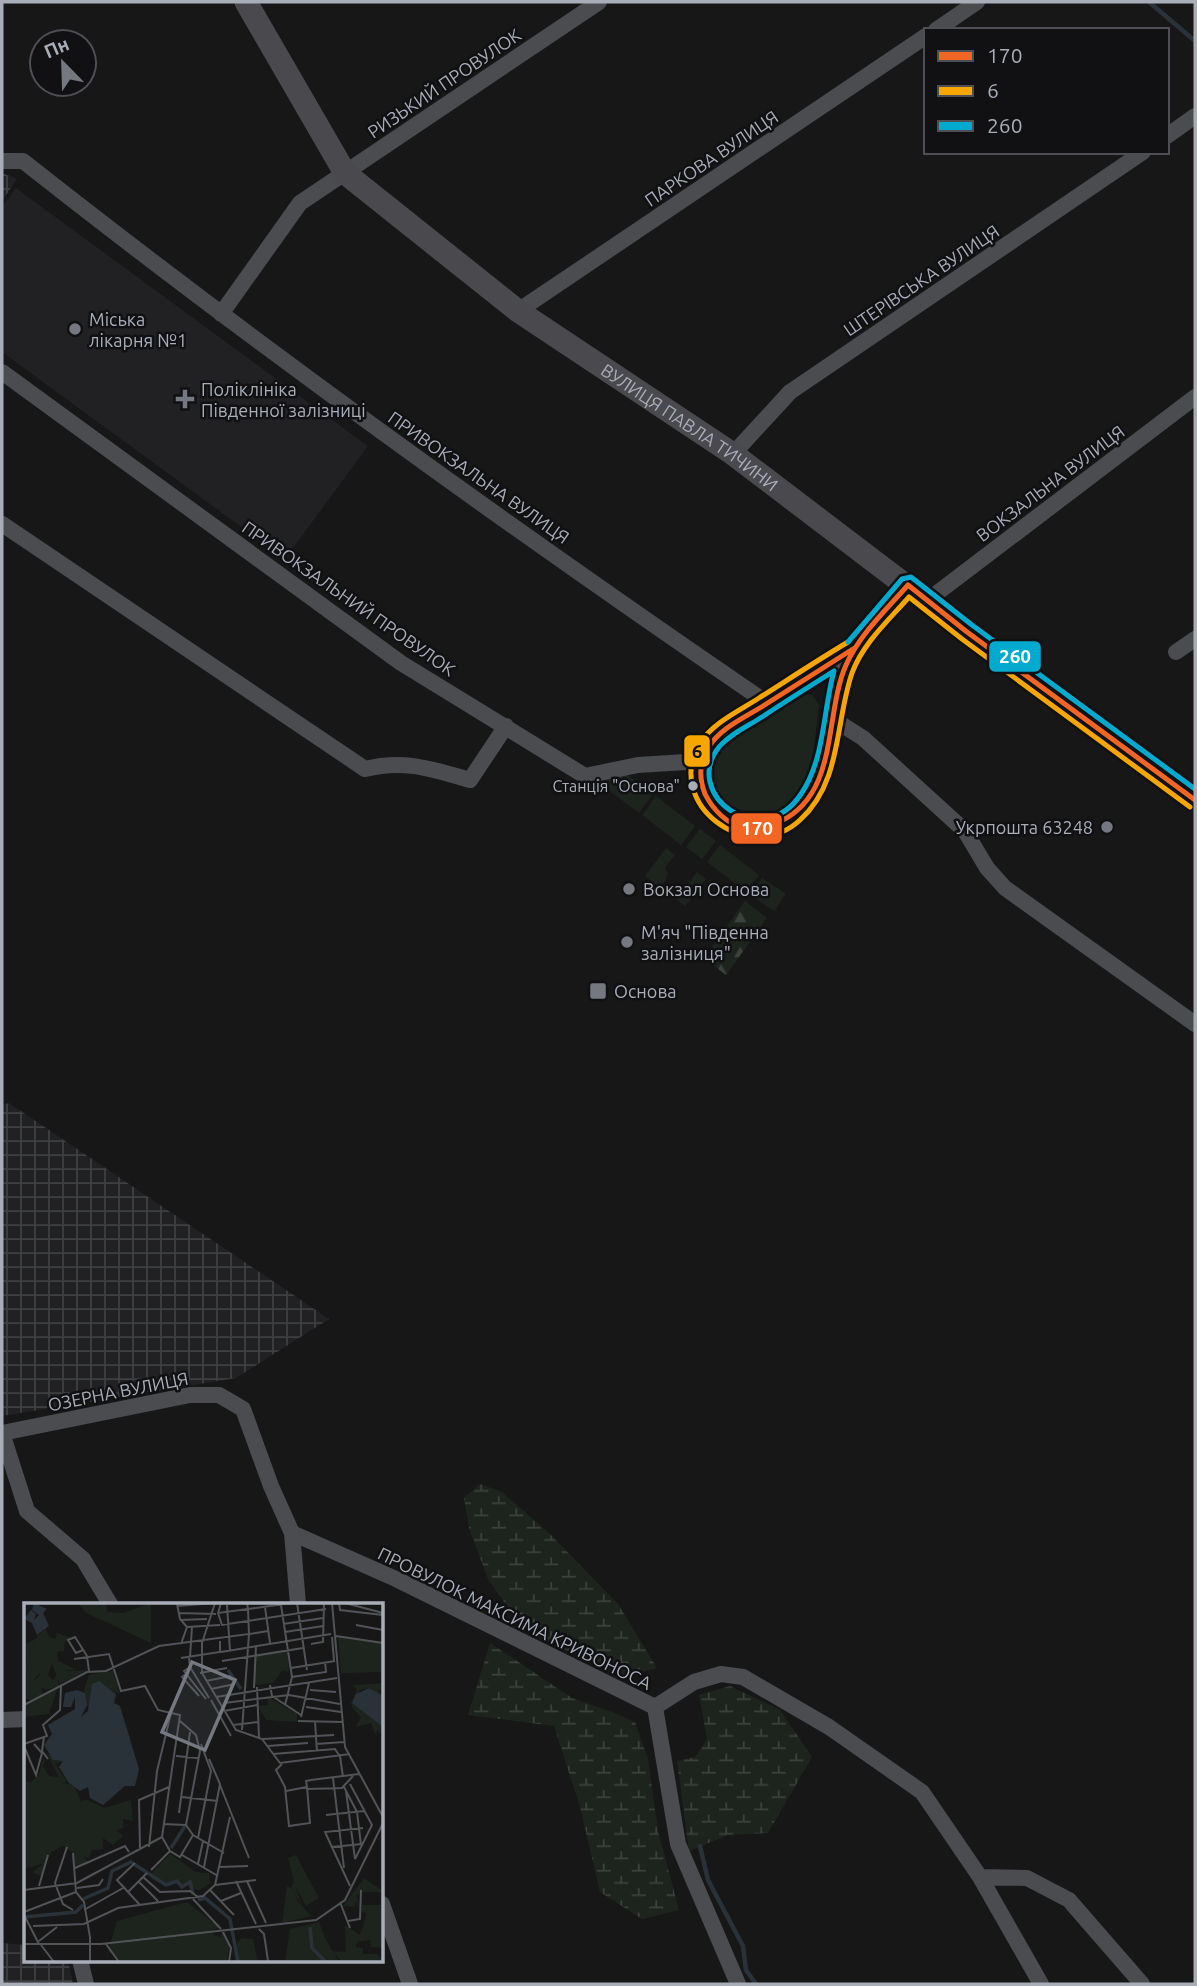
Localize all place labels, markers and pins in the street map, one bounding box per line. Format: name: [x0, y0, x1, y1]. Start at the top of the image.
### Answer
place label: Міська лікарня №1: [89, 309, 187, 350]
marker: Міська лікарня №1: [67, 321, 83, 337]
place label: Поліклініка Південної залізниці: [201, 379, 366, 420]
marker: Поліклініка Південної залізниці: [175, 389, 195, 409]
place label: Станція "Основа": [552, 777, 680, 795]
marker: Станція "Основа": [686, 779, 700, 793]
place label: Укрпошта 63248: [956, 817, 1093, 837]
marker: Укрпошта 63248: [1099, 819, 1115, 835]
place label: Вокзал Основа: [643, 879, 769, 899]
marker: Вокзал Основа: [621, 881, 637, 897]
place label: М'яч "Південна залізниця": [641, 922, 769, 963]
marker: М'яч "Південна залізниця": [619, 934, 635, 950]
marker: Основа: [588, 981, 608, 1001]
place label: Основа: [614, 981, 677, 1001]

